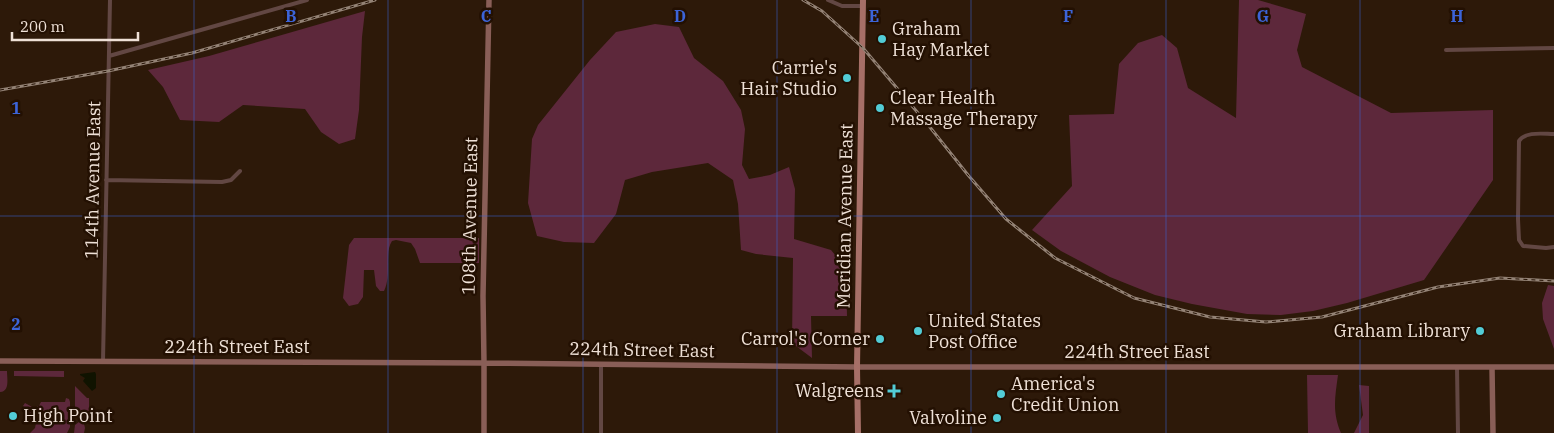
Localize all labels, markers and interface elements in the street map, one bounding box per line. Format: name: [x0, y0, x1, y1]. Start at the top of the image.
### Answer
text: B: [285, 6, 297, 26]
text: C: [481, 6, 491, 26]
text: D: [674, 6, 686, 26]
text: E: [869, 6, 879, 26]
text: F: [1063, 6, 1073, 26]
text: G: [1257, 6, 1269, 26]
text: H: [1451, 6, 1464, 26]
scale bar: [12, 10, 139, 42]
text: 200 m: [20, 17, 65, 36]
place label: Graham Hay Market: [892, 17, 989, 61]
marker: Graham Hay Market: [876, 33, 888, 45]
place label: Carrie's Hair Studio: [740, 56, 837, 100]
marker: Carrie's Hair Studio: [841, 72, 853, 84]
place label: Clear Health Massage Therapy: [890, 86, 1038, 130]
text: 1: [11, 98, 21, 118]
street label: 114th Avenue East: [80, 101, 105, 259]
marker: Clear Health Massage Therapy: [874, 102, 886, 114]
street label: Meridian Avenue East: [831, 123, 858, 309]
street label: 108th Avenue East: [457, 137, 482, 295]
place label: United States Post Office: [928, 309, 1041, 353]
text: 2: [11, 314, 21, 334]
place label: Graham Library: [1334, 319, 1470, 342]
marker: United States Post Office: [912, 325, 924, 337]
marker: Graham Library: [1474, 325, 1486, 337]
place label: Carrol's Corner: [741, 327, 870, 350]
marker: Carrol's Corner: [874, 333, 886, 345]
street label: 224th Street East: [164, 335, 310, 358]
street label: 224th Street East: [569, 337, 715, 362]
street label: 224th Street East: [1064, 340, 1210, 363]
place label: America's Credit Union: [1011, 372, 1119, 416]
place label: Walgreens: [795, 379, 884, 402]
marker: Walgreens: [888, 385, 900, 397]
marker: America's Credit Union: [995, 388, 1007, 400]
place label: High Point: [23, 404, 113, 427]
place label: Valvoline: [909, 406, 987, 429]
marker: High Point: [7, 410, 19, 422]
marker: Valvoline: [991, 412, 1003, 424]

